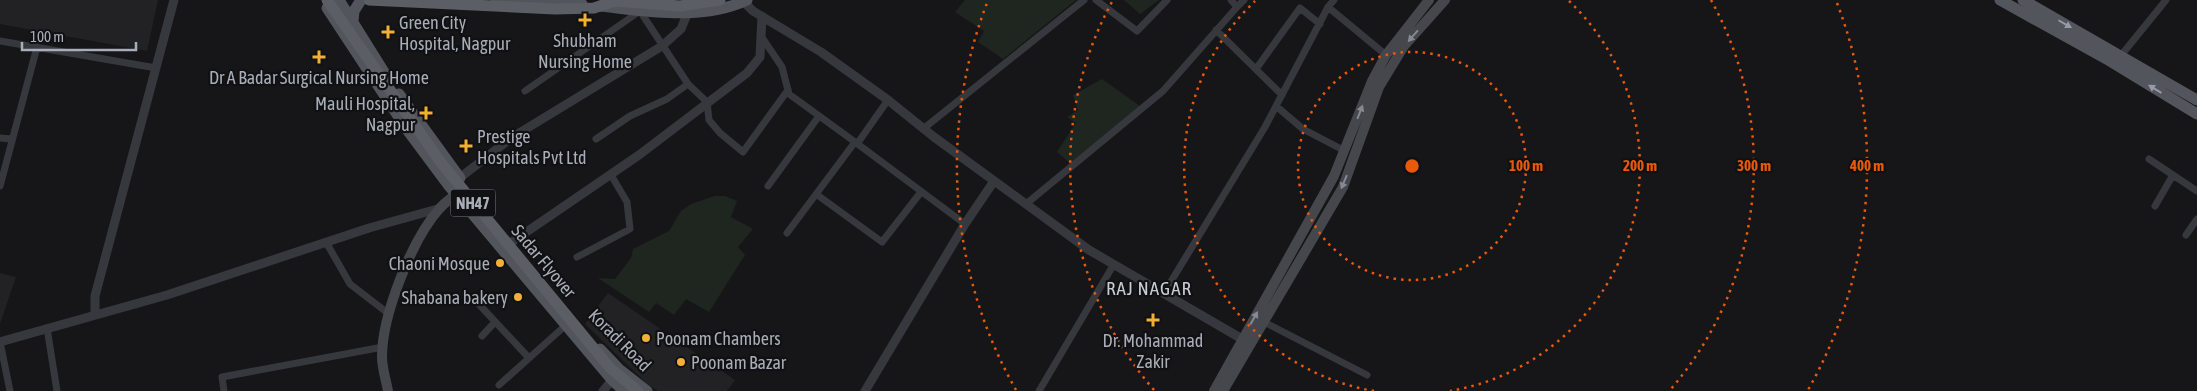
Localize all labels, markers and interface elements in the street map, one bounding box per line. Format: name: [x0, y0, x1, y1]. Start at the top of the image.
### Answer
place label: Green City Hospital, Nagpur: [399, 12, 511, 54]
marker: Shubham Nursing Home: [578, 13, 592, 27]
scale bar: [22, 20, 136, 52]
one-way arrow: [2059, 20, 2072, 29]
marker: Green City Hospital, Nagpur: [381, 25, 395, 39]
text: 100 m: [30, 28, 64, 45]
place label: Shubham Nursing Home: [538, 30, 632, 72]
one-way arrow: [1407, 30, 1418, 43]
marker: Dr A Badar Surgical Nursing Home: [312, 50, 326, 64]
place label: Dr A Badar Surgical Nursing Home: [209, 67, 429, 88]
one-way arrow: [2149, 84, 2162, 93]
place label: Mauli Hospital, Nagpur: [315, 93, 416, 135]
one-way arrow: [1357, 104, 1365, 119]
marker: Mauli Hospital, Nagpur: [419, 106, 433, 120]
place label: Prestige Hospitals Pvt Ltd: [477, 126, 586, 168]
marker: Prestige Hospitals Pvt Ltd: [459, 139, 473, 153]
centre of rings: [1403, 157, 1421, 175]
text: 100 m: [1509, 157, 1543, 174]
text: 200 m: [1623, 157, 1657, 174]
text: 300 m: [1737, 157, 1771, 174]
text: 400 m: [1849, 157, 1884, 174]
one-way arrow: [1340, 175, 1348, 189]
road number: NH47: [450, 190, 496, 217]
street label: Sadar Flyover: [507, 220, 581, 302]
place label: Chaoni Mosque: [389, 253, 490, 274]
marker: Chaoni Mosque: [494, 257, 506, 269]
district label: RAJ NAGAR: [1106, 277, 1192, 299]
place label: Shabana bakery: [402, 287, 508, 308]
marker: Shabana bakery: [512, 291, 524, 303]
street label: Koradi Road: [584, 304, 656, 376]
one-way arrow: [1250, 310, 1258, 325]
marker: Dr. Mohammad Zakir: [1146, 313, 1160, 327]
place label: Poonam Chambers: [656, 328, 781, 349]
place label: Dr. Mohammad Zakir: [1103, 330, 1203, 372]
marker: Poonam Chambers: [640, 332, 652, 344]
place label: Poonam Bazar: [691, 352, 787, 373]
marker: Poonam Bazar: [675, 356, 687, 368]

